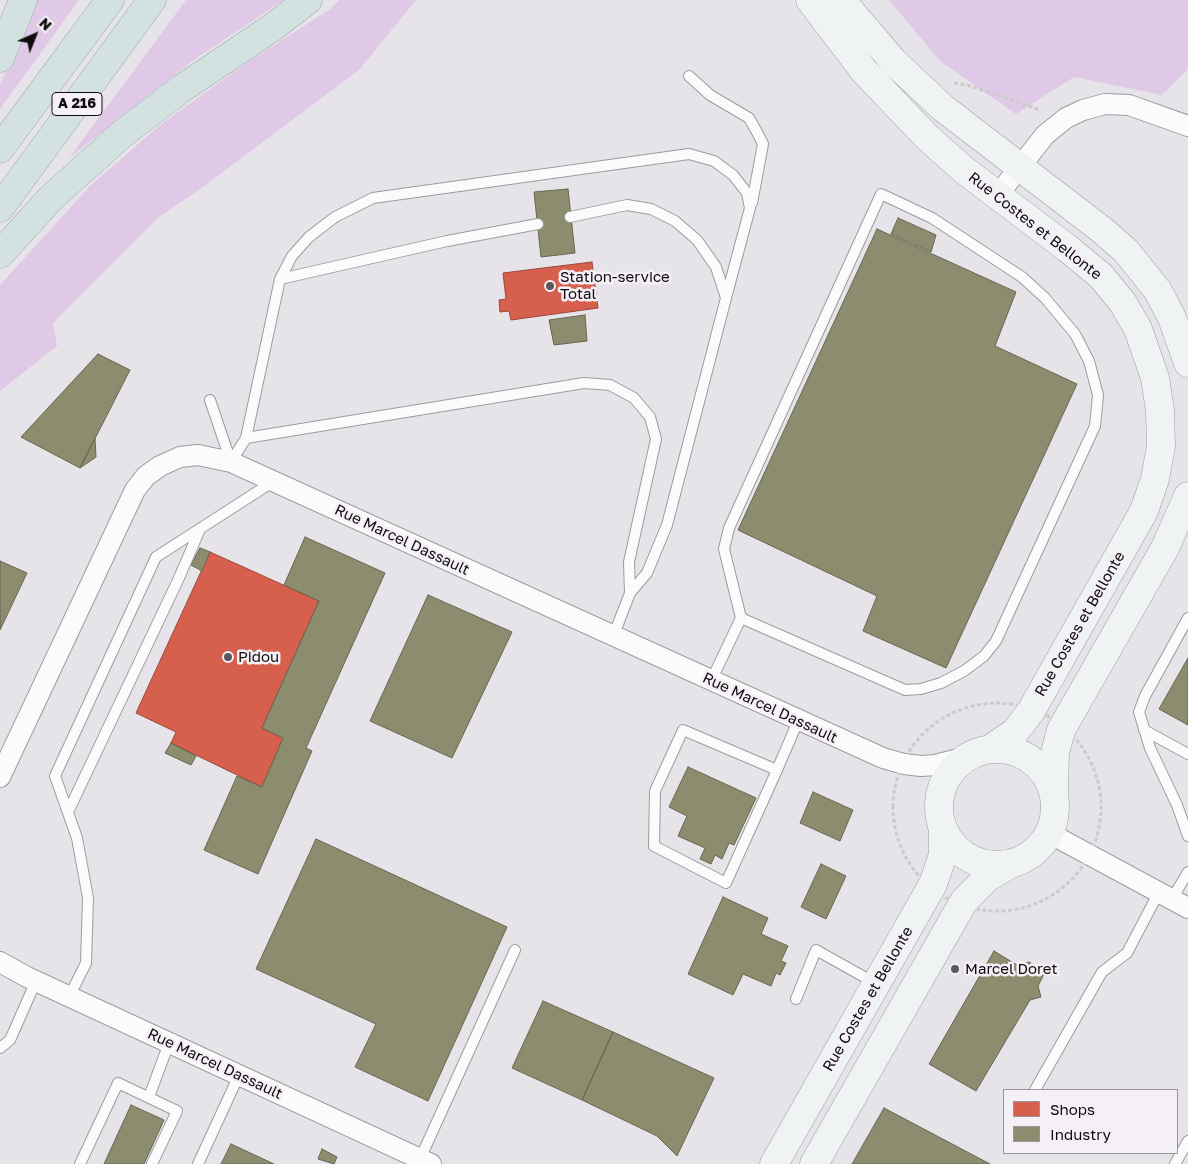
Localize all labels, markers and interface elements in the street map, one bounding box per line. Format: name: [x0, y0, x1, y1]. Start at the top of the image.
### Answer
north arrow: [10, 10, 60, 60]
text: N: [36, 14, 55, 34]
road number: A 216: [52, 92, 102, 116]
street label: Rue Costes et Bellonte: [965, 168, 1105, 284]
place label: Station-service Total: [560, 268, 670, 303]
marker: Station-service Total: [544, 280, 556, 292]
street label: Rue Marcel Dassault: [332, 501, 472, 579]
street label: Rue Costes et Bellonte: [1031, 548, 1129, 700]
place label: Pidou: [238, 648, 279, 666]
marker: Pidou: [222, 651, 234, 663]
street label: Rue Marcel Dassault: [700, 669, 840, 747]
street label: Rue Costes et Bellonte: [819, 923, 917, 1075]
place label: Marcel Doret: [965, 960, 1057, 978]
marker: Marcel Doret: [949, 963, 961, 975]
street label: Rue Marcel Dassault: [145, 1025, 285, 1103]
legend: [1003, 1089, 1178, 1154]
text: Shops: [1050, 1100, 1095, 1118]
text: Industry: [1050, 1125, 1111, 1143]

